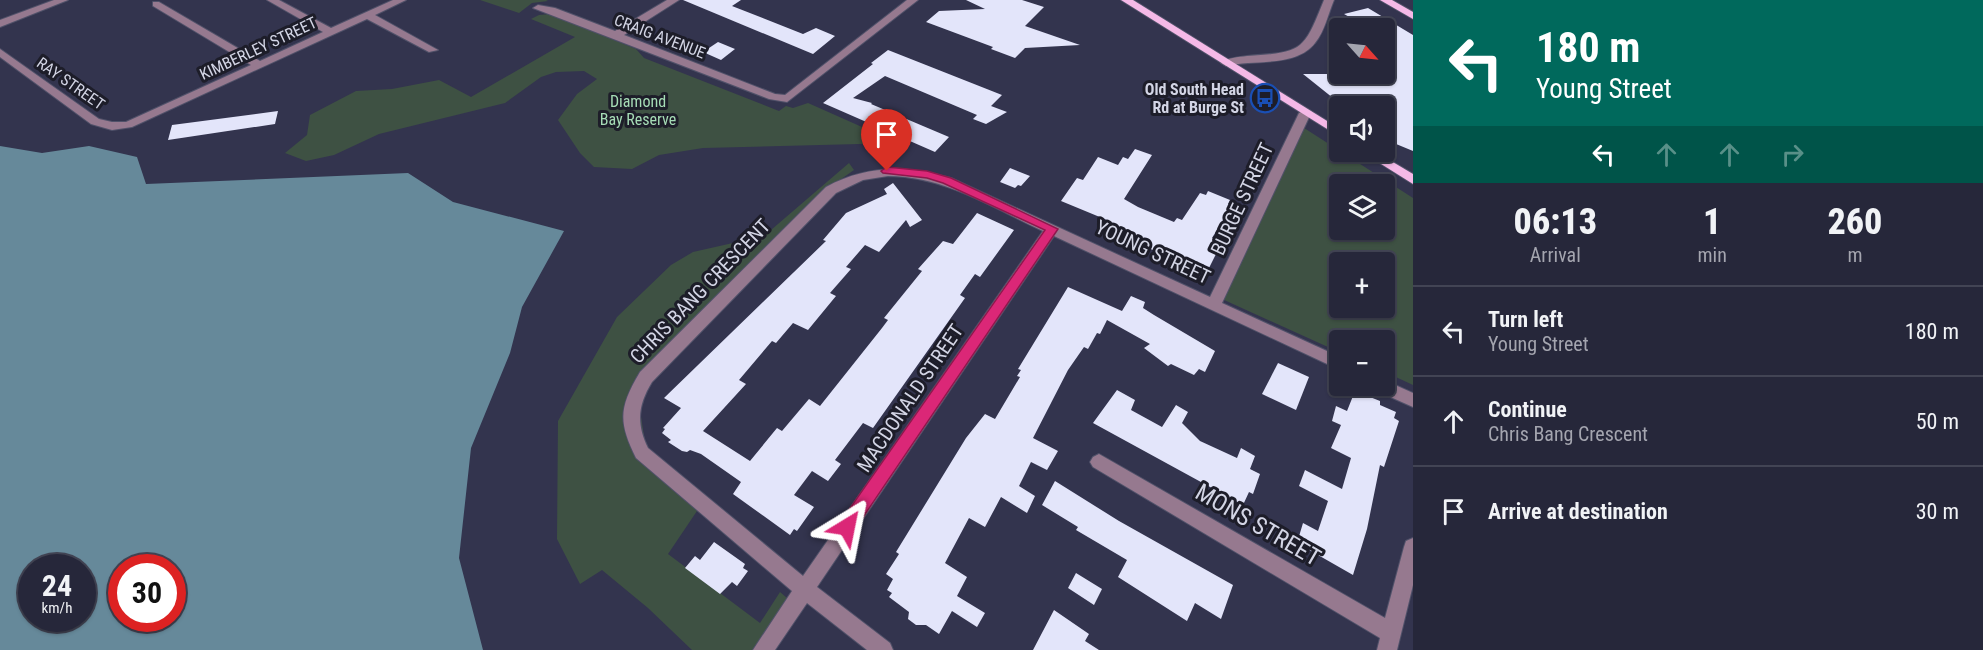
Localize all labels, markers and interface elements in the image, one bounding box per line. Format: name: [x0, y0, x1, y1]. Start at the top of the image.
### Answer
street label: CRAIG AVENUE: [611, 10, 708, 63]
street label: KIMBERLEY STREET: [197, 13, 320, 84]
north arrow: [1329, 18, 1395, 84]
map controls: [1329, 18, 1395, 396]
text: 180 m: [1536, 23, 1641, 72]
icon: left: [1437, 24, 1515, 102]
street label: RAY STREET: [33, 53, 108, 114]
text: Young Street: [1536, 73, 1672, 105]
place label: Old South Head Rd at Burge St: [1145, 80, 1244, 117]
bus stop icon: Old South Head Rd at Burge St: [1249, 82, 1281, 114]
park label: Diamond Bay Reserve: [600, 92, 676, 129]
button: sound: [1329, 96, 1395, 162]
pin: [861, 109, 912, 171]
icon: arrive: [870, 118, 903, 151]
icon: left: [1587, 138, 1620, 171]
icon: ahead: [1650, 138, 1683, 171]
icon: ahead: [1713, 138, 1746, 171]
icon: right: [1776, 138, 1809, 171]
street label: BURGE STREET: [1206, 139, 1278, 259]
button: layers: [1329, 174, 1395, 240]
text: 06:13: [1514, 201, 1597, 243]
text: 1: [1703, 201, 1721, 243]
text: 260: [1827, 201, 1882, 243]
street label: CHRIS BANG CRESCENT: [625, 214, 775, 368]
street label: YOUNG STREET: [1092, 215, 1214, 289]
text: Arrival: [1530, 243, 1581, 267]
text: min: [1698, 243, 1727, 267]
text: m: [1847, 243, 1862, 267]
button: +: [1329, 252, 1395, 318]
text: Turn left: [1488, 307, 1563, 332]
icon: left: [1437, 315, 1470, 348]
text: 180 m: [1905, 319, 1959, 344]
street label: MACDONALD STREET: [852, 320, 968, 476]
button: −: [1329, 330, 1395, 396]
text: Young Street: [1488, 332, 1589, 356]
text: Continue: [1488, 397, 1567, 422]
icon: ahead: [1437, 405, 1470, 438]
text: 50 m: [1916, 409, 1959, 434]
text: Chris Bang Crescent: [1488, 422, 1648, 446]
street label: MONS STREET: [1191, 478, 1325, 572]
position arrow: [815, 495, 879, 559]
icon: arrive: [1437, 495, 1470, 528]
text: Arrive at destination: [1488, 499, 1668, 524]
text: 30 m: [1916, 499, 1959, 524]
speed limit sign: 30: [108, 554, 186, 632]
text: 24: [42, 568, 72, 603]
text: km/h: [42, 599, 72, 617]

